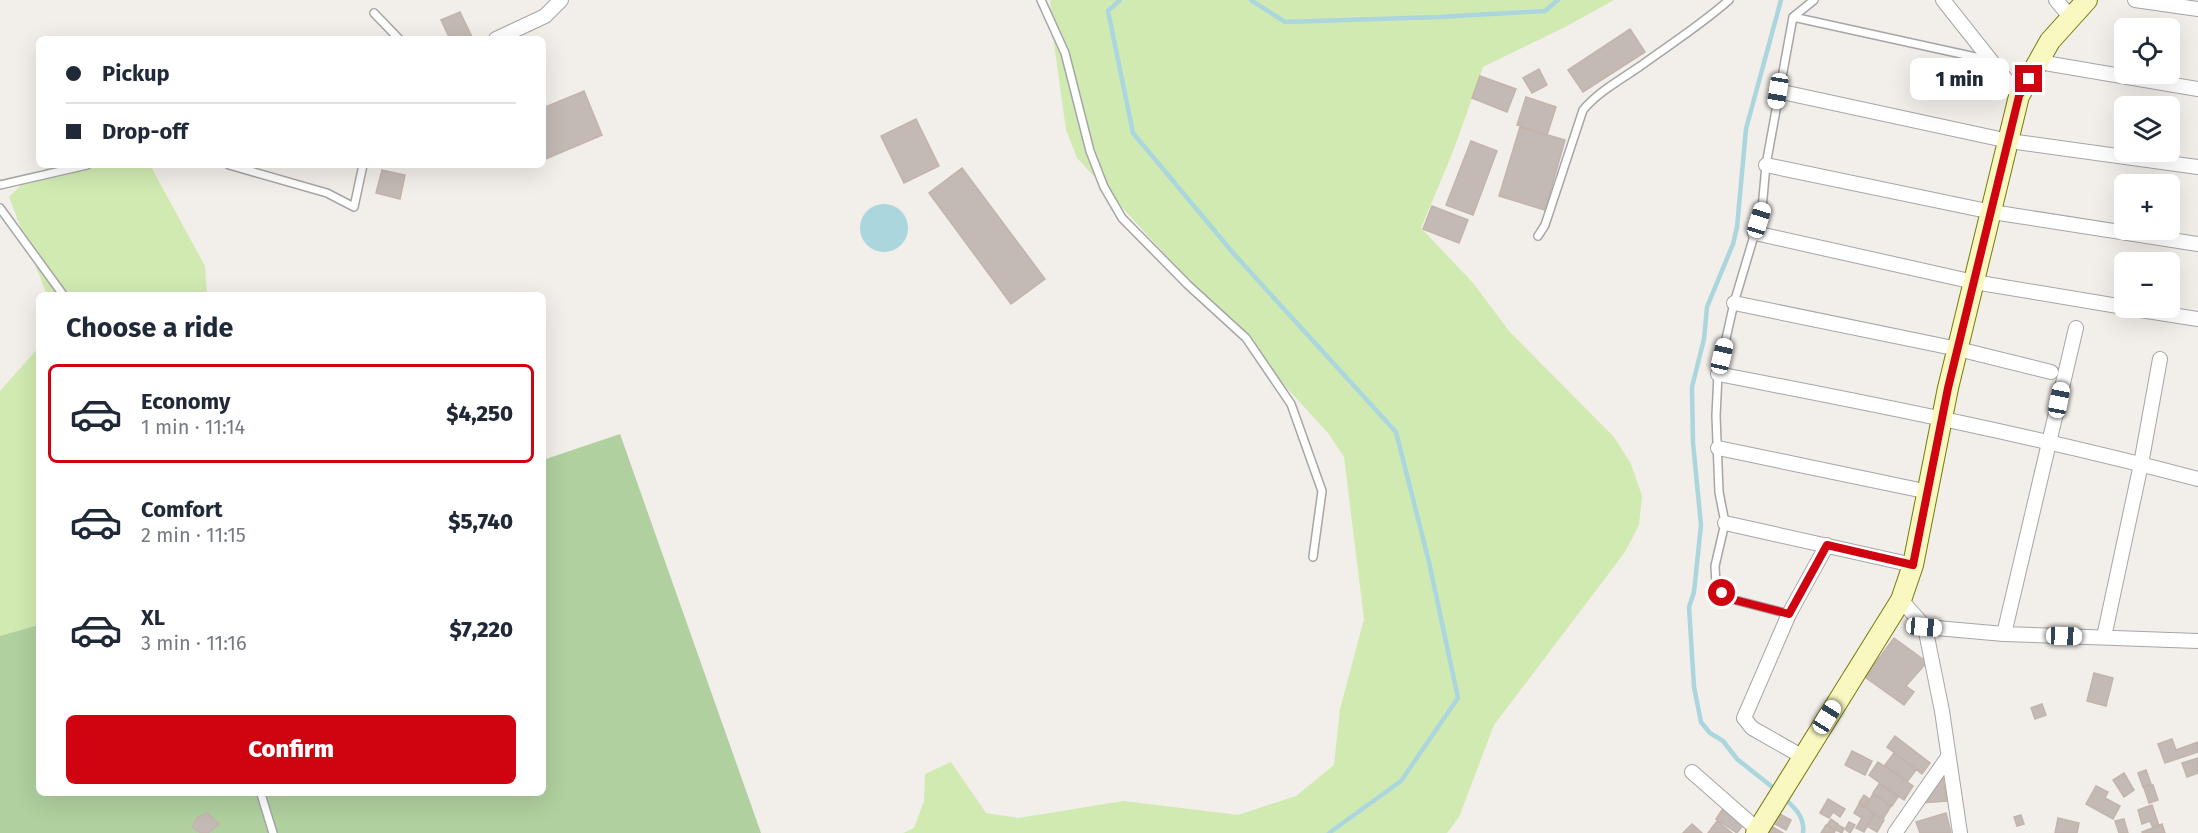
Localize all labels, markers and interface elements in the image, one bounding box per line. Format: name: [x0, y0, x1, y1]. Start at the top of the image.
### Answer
map controls: [2114, 18, 2180, 318]
button: locate: [2114, 18, 2180, 84]
callout: 1 min: [1909, 58, 2008, 100]
text: Pickup: [102, 60, 170, 87]
route end: [2015, 65, 2042, 92]
text: 1 min: [1936, 67, 1983, 91]
car: [1766, 72, 1790, 110]
button: layers: [2114, 96, 2180, 162]
text: Drop-off: [102, 118, 188, 145]
button: +: [2114, 174, 2180, 240]
car: [1745, 200, 1773, 240]
button: −: [2114, 252, 2180, 318]
text: Choose a ride: [66, 312, 233, 344]
car: [1709, 336, 1735, 376]
car: [2047, 381, 2071, 419]
icon: car: [69, 387, 123, 441]
text: Economy: [141, 388, 230, 415]
text: $4,250: [446, 400, 513, 427]
text: 1 min · 11:14: [141, 415, 245, 439]
icon: car: [69, 495, 123, 549]
text: Comfort: [141, 496, 222, 523]
text: $5,740: [448, 508, 513, 535]
text: 2 min · 11:15: [141, 523, 246, 547]
route start: [1708, 579, 1735, 606]
icon: car: [69, 603, 123, 657]
text: XL: [141, 604, 165, 631]
text: $7,220: [449, 616, 513, 643]
car: [1905, 616, 1943, 638]
car: [2046, 626, 2082, 646]
text: 3 min · 11:16: [141, 631, 247, 655]
car: [1810, 697, 1844, 737]
button: Confirm: [66, 715, 516, 784]

